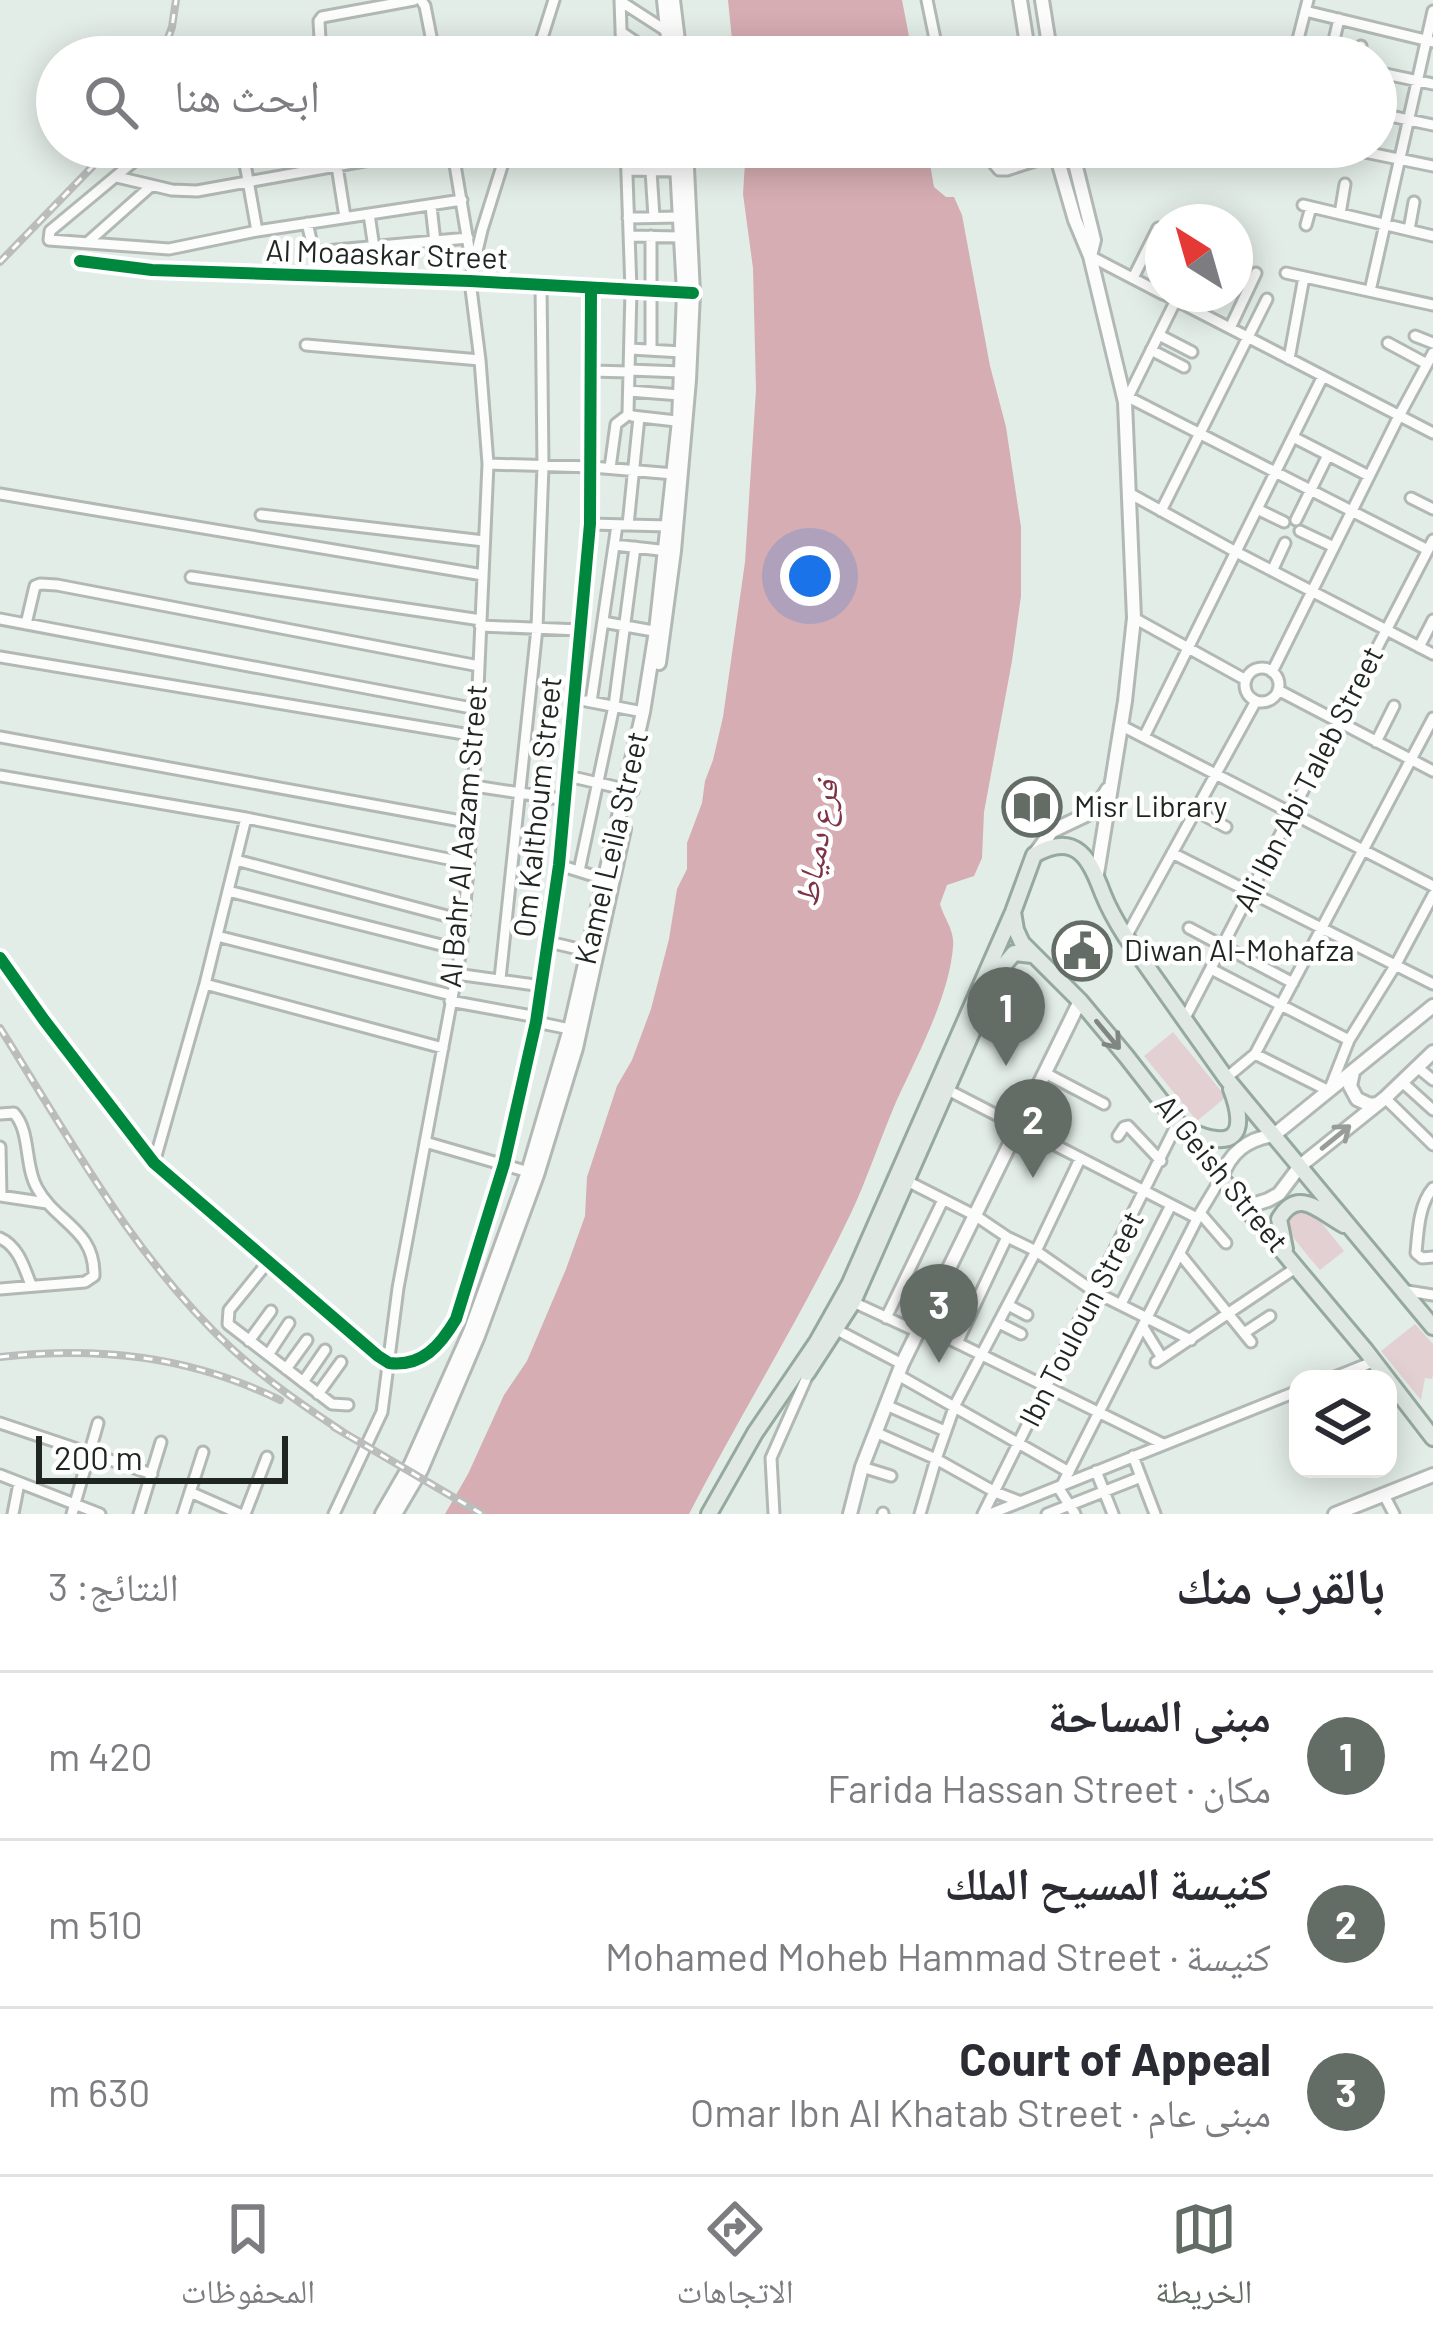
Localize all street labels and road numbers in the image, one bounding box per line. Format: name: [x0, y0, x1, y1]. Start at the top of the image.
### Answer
street label: Al Moaaskar Street: [265, 231, 509, 275]
street label: Ali Ibn Abi Taleb Street: [1225, 640, 1390, 917]
street label: Om Kalthoum Street: [504, 675, 568, 939]
street label: Al Bahr Al Aazam Street: [431, 683, 493, 989]
street label: Kamel Leila Street: [566, 728, 654, 968]
street label: Al Geish Street: [1148, 1087, 1297, 1259]
street label: Ibn Touloun Street: [1010, 1204, 1150, 1432]

